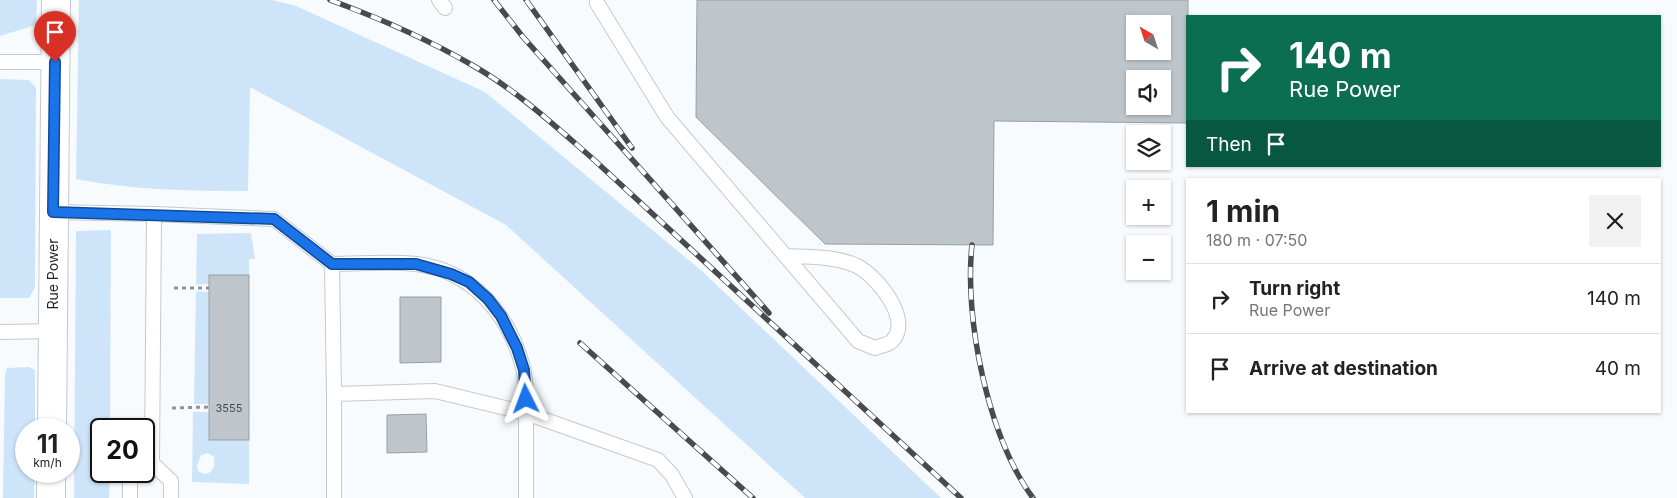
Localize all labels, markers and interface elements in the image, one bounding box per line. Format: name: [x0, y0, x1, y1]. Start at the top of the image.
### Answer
pin: [34, 11, 76, 62]
north arrow: [1126, 15, 1171, 60]
map controls: [1126, 15, 1171, 280]
icon: arrive: [41, 18, 69, 46]
text: 140 m: [1289, 34, 1392, 76]
icon: right: [1206, 35, 1271, 100]
button: sound: [1126, 70, 1171, 115]
text: Rue Power: [1289, 76, 1401, 102]
button: layers: [1126, 125, 1171, 170]
icon: arrive: [1262, 130, 1290, 158]
text: Then: [1206, 133, 1252, 156]
button: +: [1126, 180, 1171, 225]
text: 1 min: [1206, 193, 1280, 229]
button: close: [1589, 195, 1641, 247]
text: 180 m · 07:50: [1206, 230, 1307, 250]
button: −: [1126, 235, 1171, 280]
street label: Rue Power: [44, 238, 61, 310]
text: Turn right: [1249, 277, 1340, 300]
icon: right: [1206, 285, 1234, 313]
text: 140 m: [1587, 287, 1641, 310]
text: Rue Power: [1249, 300, 1330, 320]
icon: arrive: [1206, 355, 1234, 383]
text: Arrive at destination: [1249, 357, 1438, 380]
text: 40 m: [1595, 357, 1641, 380]
position arrow: [499, 372, 551, 424]
house number: 3555: [216, 401, 243, 415]
speed limit sign: 20: [90, 418, 155, 483]
text: 11: [37, 429, 58, 459]
text: km/h: [33, 455, 62, 470]

